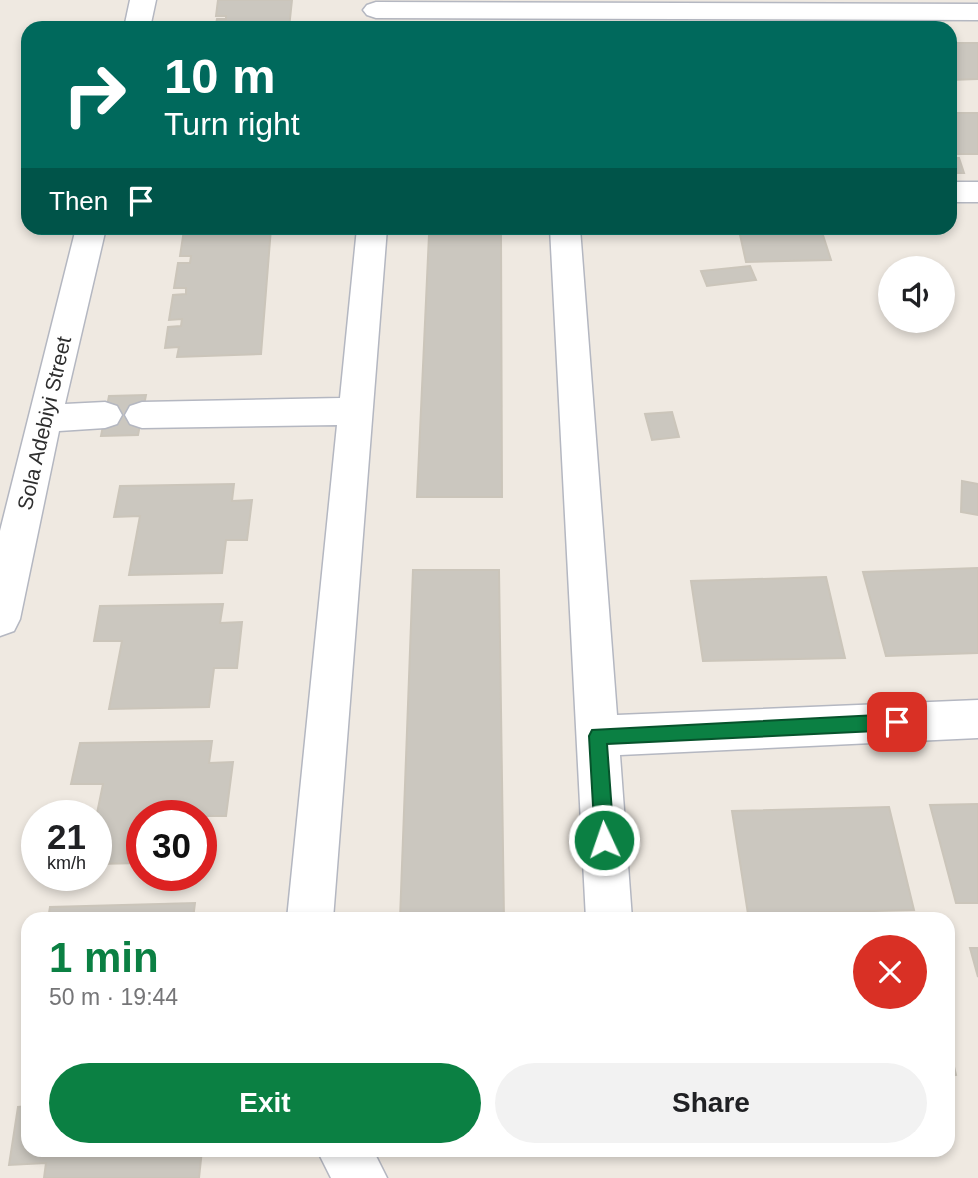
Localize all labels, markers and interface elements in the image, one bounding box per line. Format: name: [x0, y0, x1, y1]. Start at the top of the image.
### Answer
icon: right: [49, 49, 140, 140]
text: 10 m: [164, 49, 276, 103]
text: Turn right: [164, 106, 300, 142]
icon: arrive: [122, 182, 160, 220]
text: Then: [49, 186, 108, 216]
map controls: [878, 256, 955, 333]
button: sound: [878, 256, 955, 333]
street label: Sola Adebiyi Street: [13, 334, 75, 512]
pin: [867, 692, 927, 752]
icon: arrive: [878, 703, 916, 741]
speed limit sign: 30: [126, 800, 217, 891]
position arrow: [567, 803, 641, 877]
text: 21: [47, 817, 86, 856]
text: km/h: [47, 853, 86, 873]
text: 1 min: [49, 934, 159, 981]
button: close: [853, 935, 927, 1009]
text: 50 m · 19:44: [49, 984, 178, 1010]
button: Exit: [49, 1063, 481, 1143]
button: Share: [495, 1063, 927, 1143]

